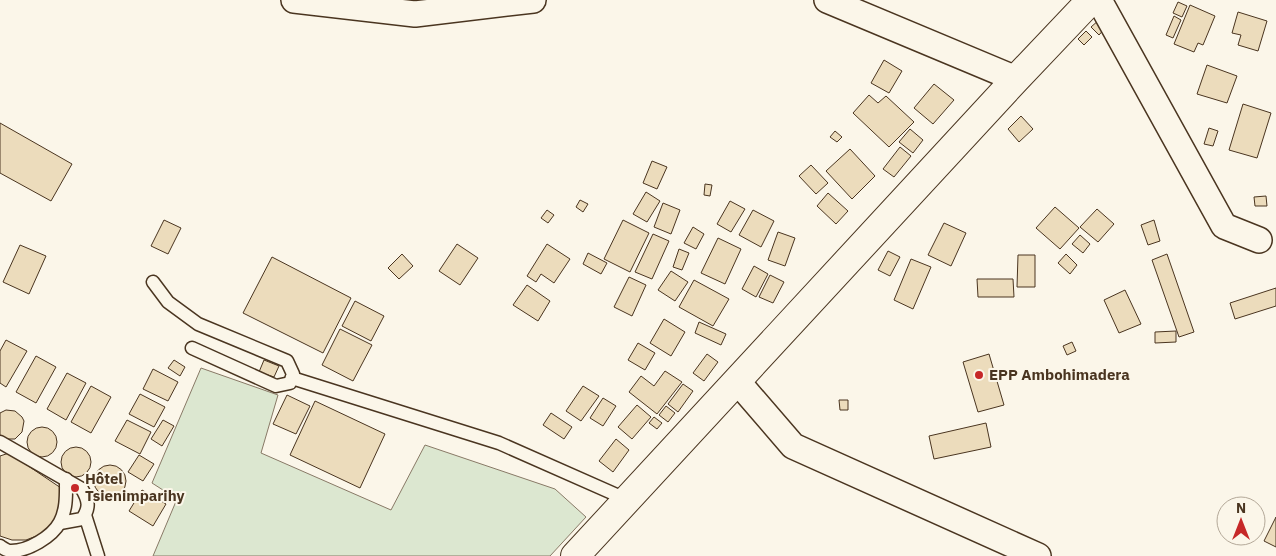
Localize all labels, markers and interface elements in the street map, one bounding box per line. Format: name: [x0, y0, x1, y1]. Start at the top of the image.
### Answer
place label: EPP Ambohimadera: [989, 365, 1130, 384]
marker: EPP Ambohimadera: [973, 369, 985, 381]
place label: Hôtel Tsienimparihy: [85, 469, 184, 505]
marker: Hôtel Tsienimparihy: [69, 482, 81, 494]
north arrow: [1216, 496, 1266, 546]
text: N: [1236, 499, 1246, 517]

